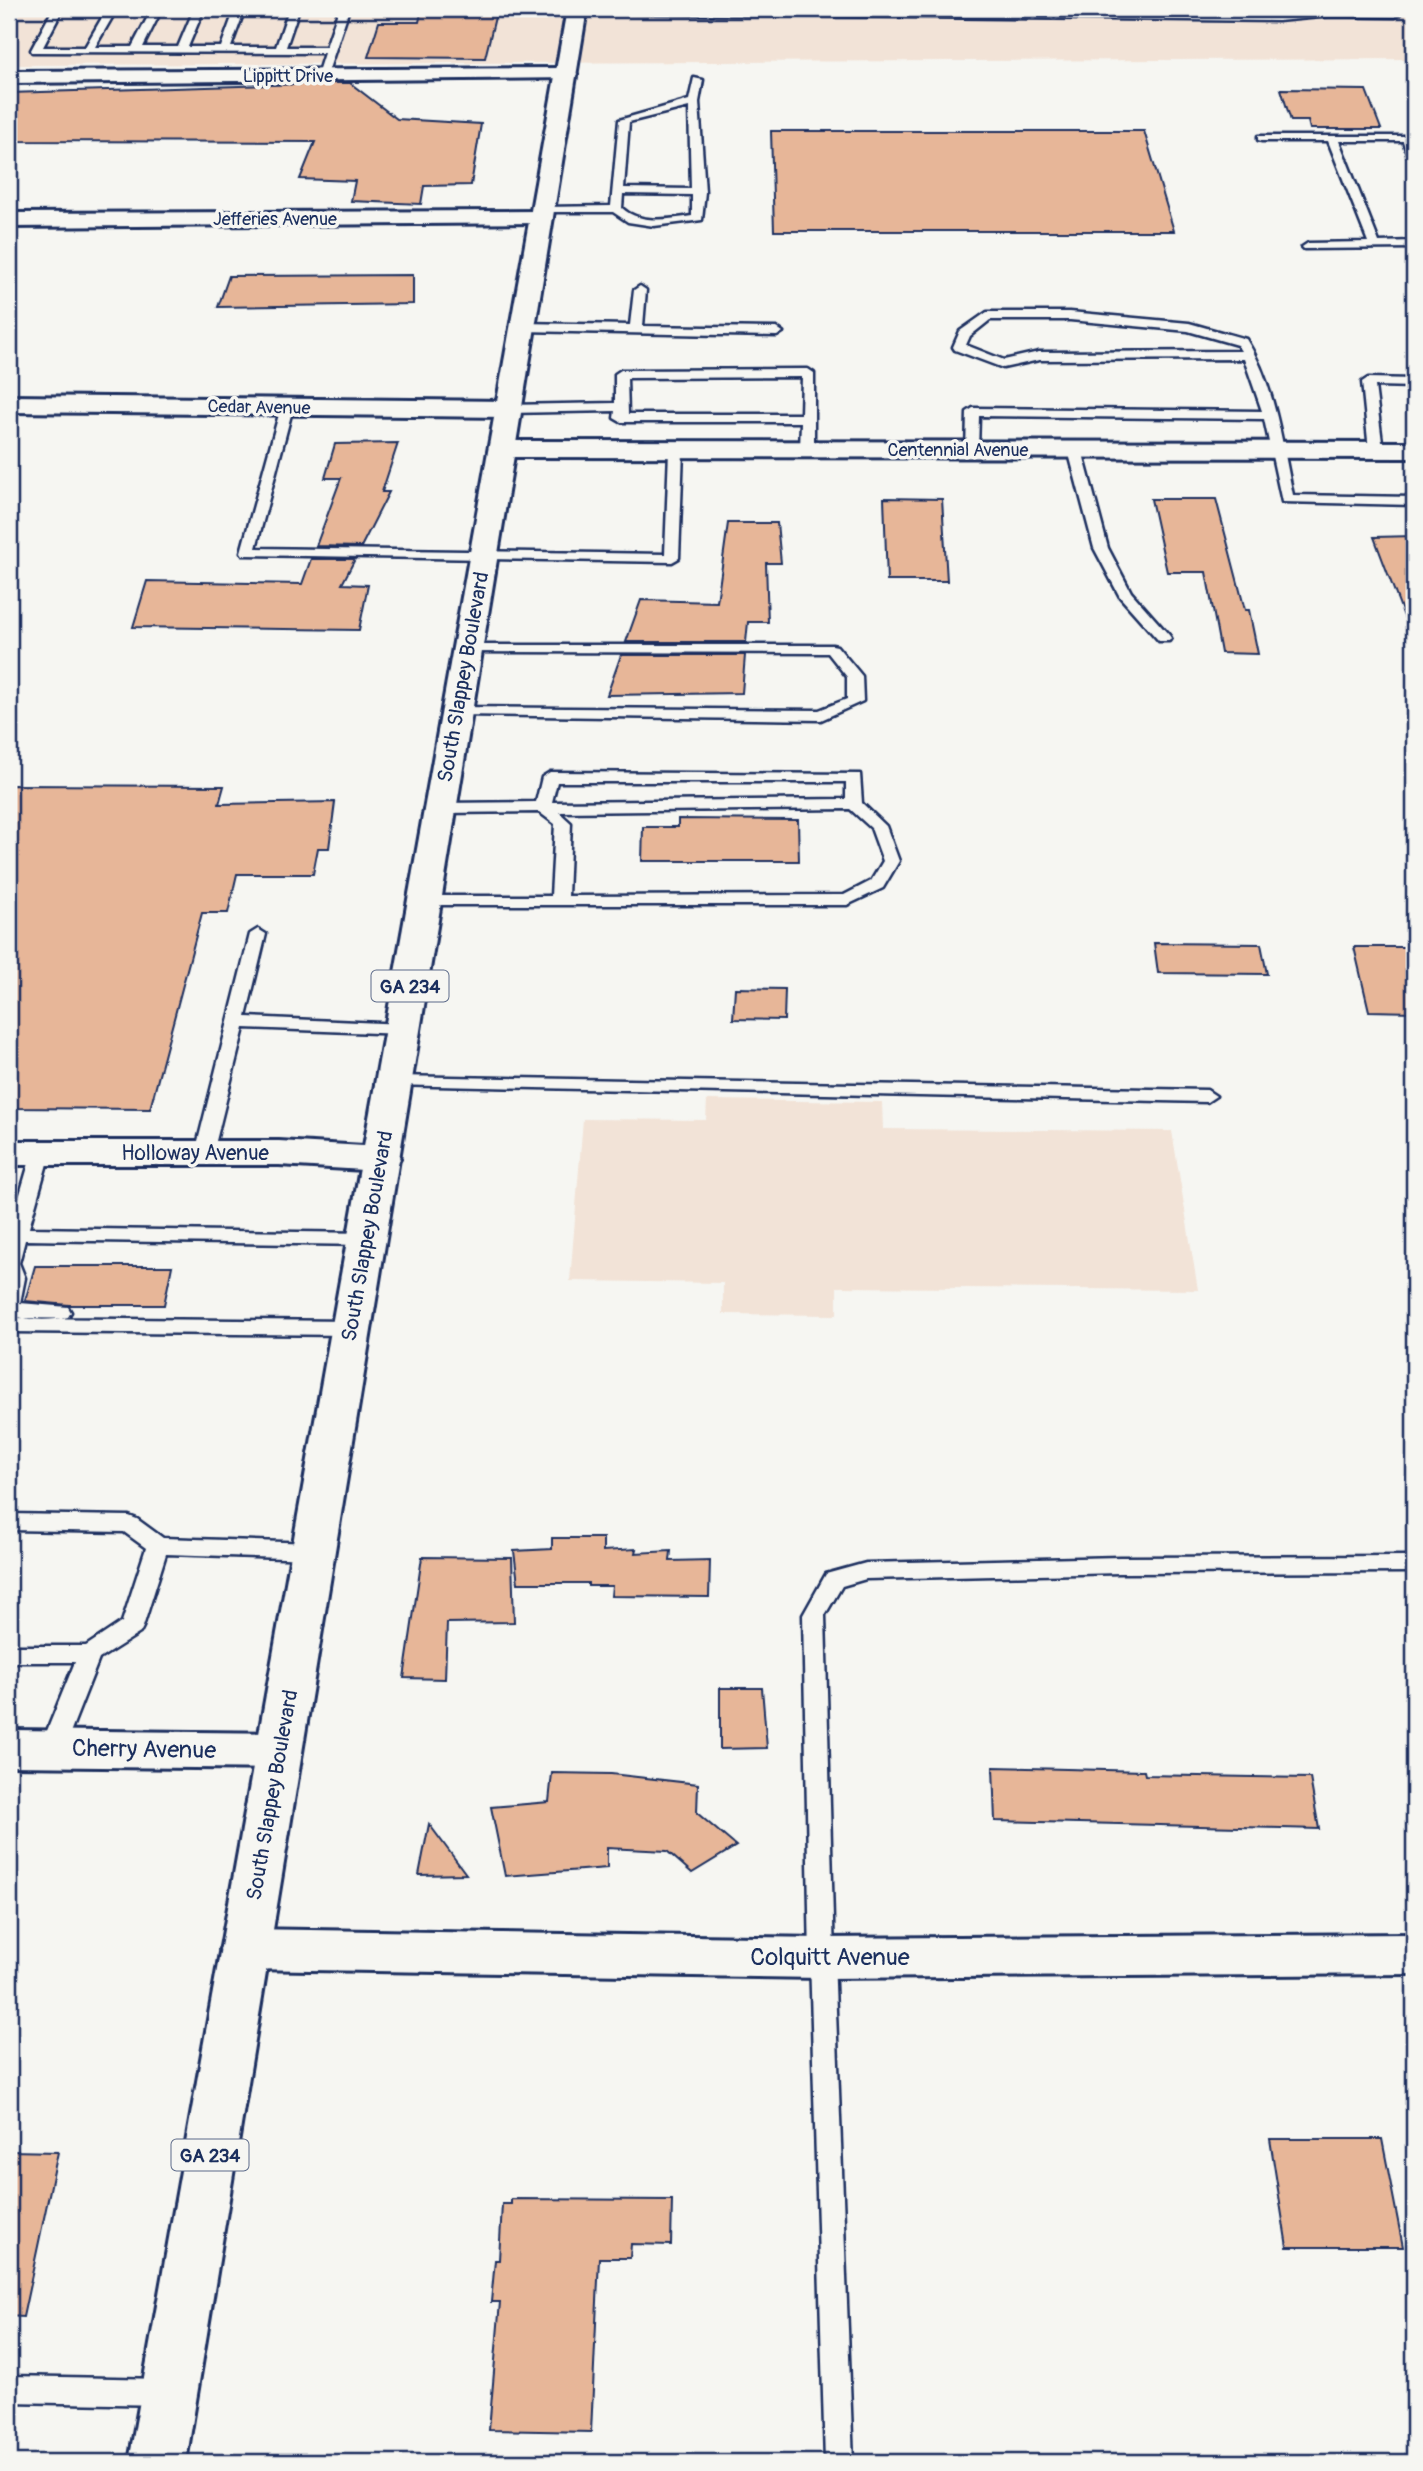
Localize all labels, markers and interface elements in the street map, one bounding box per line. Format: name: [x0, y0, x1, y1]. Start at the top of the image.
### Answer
street label: Lippitt Drive: [243, 65, 333, 88]
street label: Jefferies Avenue: [213, 208, 337, 231]
street label: Cedar Avenue: [207, 395, 311, 420]
street label: Centennial Avenue: [888, 439, 1029, 462]
street label: South Slappey Boulevard: [432, 570, 495, 784]
road number: GA 234: [372, 970, 448, 1002]
street label: South Slappey Boulevard: [336, 1129, 399, 1343]
street label: Holloway Avenue: [121, 1140, 269, 1167]
street label: South Slappey Boulevard: [241, 1688, 304, 1902]
street label: Cherry Avenue: [72, 1734, 217, 1765]
street label: Colquitt Avenue: [750, 1943, 910, 1972]
road number: GA 234: [172, 2140, 248, 2170]

